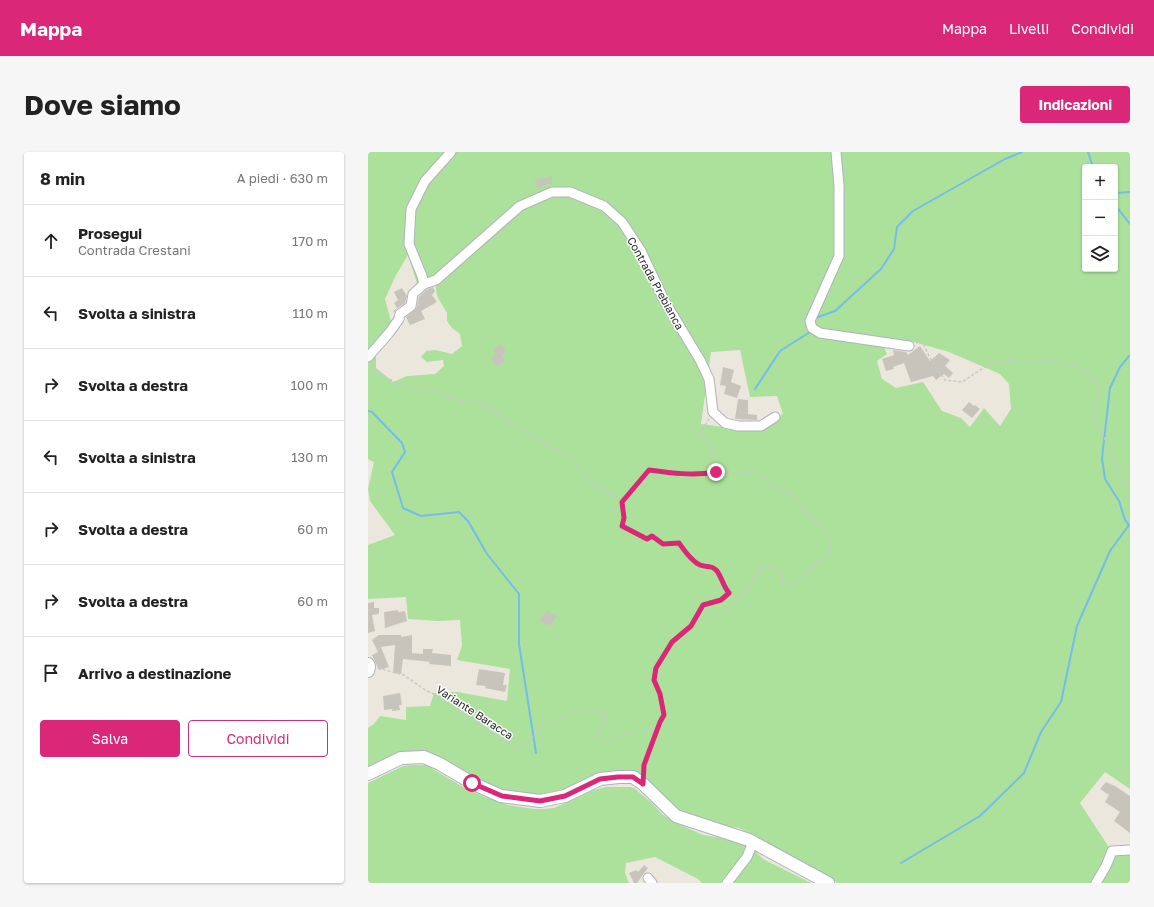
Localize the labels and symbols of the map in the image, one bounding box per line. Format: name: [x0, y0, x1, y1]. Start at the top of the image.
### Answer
street label: Contrada Prebianca: [625, 234, 687, 332]
route end: [707, 463, 725, 481]
street label: Variante Baracca: [434, 682, 516, 742]
route start: [463, 774, 481, 792]

